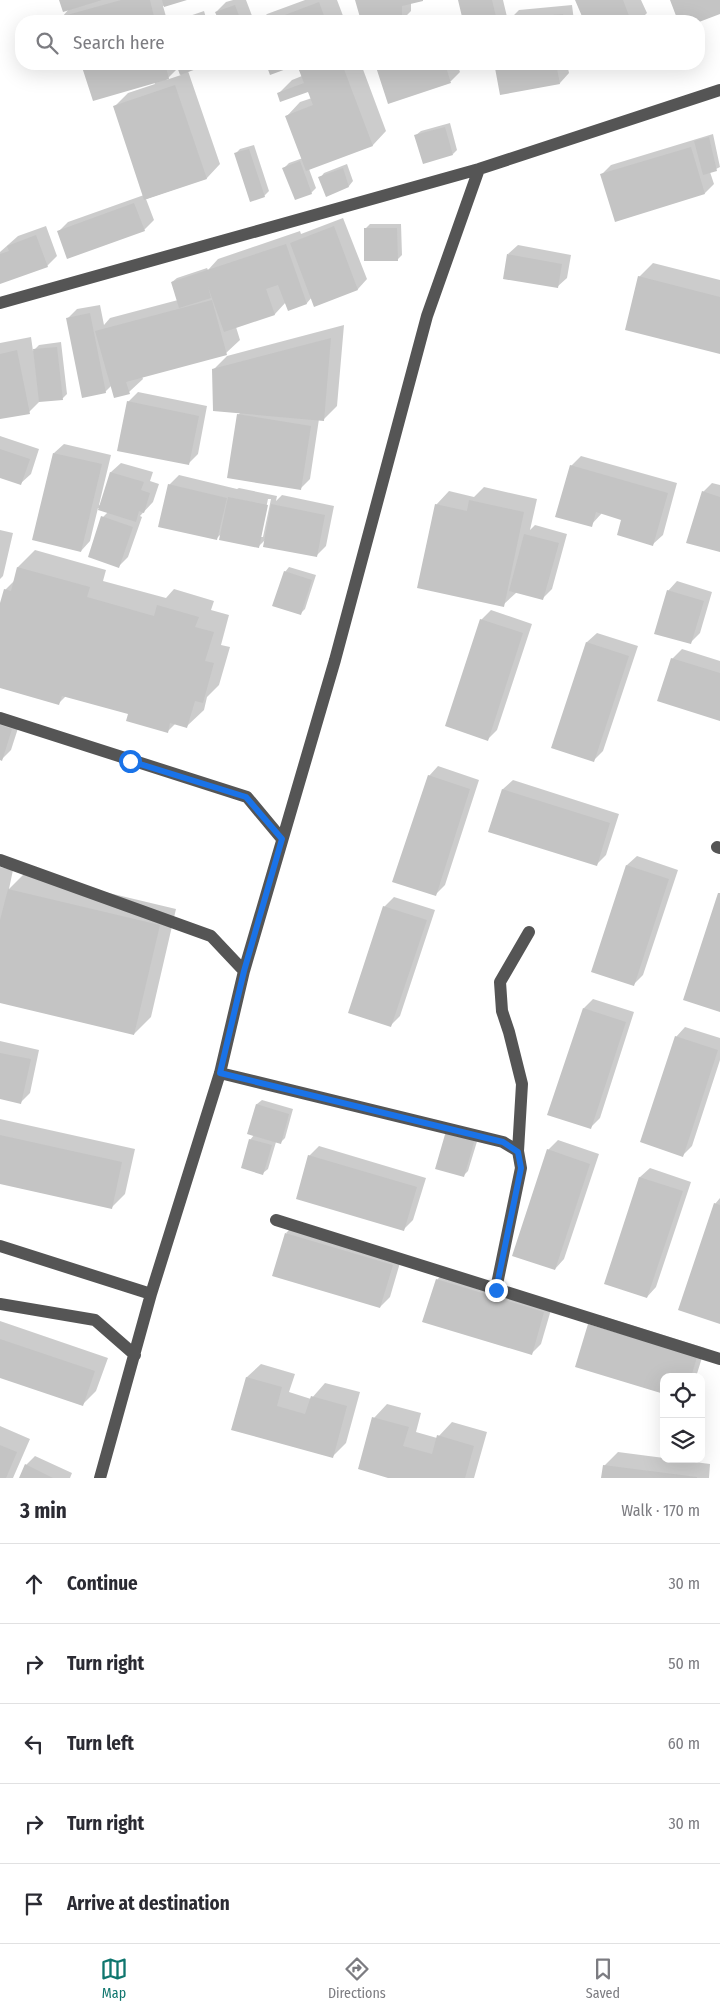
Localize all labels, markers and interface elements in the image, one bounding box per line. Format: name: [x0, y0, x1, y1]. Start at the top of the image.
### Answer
search box: [15, 15, 705, 70]
icon: search: [33, 29, 61, 57]
text: Search here: [73, 31, 165, 54]
route start: [119, 750, 142, 773]
route end: [485, 1279, 508, 1302]
map controls: [660, 1373, 705, 1463]
button: locate: [660, 1373, 705, 1418]
button: layers: [660, 1418, 705, 1463]
text: 3 min: [20, 1498, 67, 1524]
text: Walk · 170 m: [621, 1501, 700, 1520]
icon: ahead: [20, 1570, 48, 1598]
text: Continue: [67, 1572, 138, 1595]
text: 30 m: [668, 1574, 700, 1593]
icon: right: [20, 1650, 48, 1678]
text: Turn right: [67, 1652, 144, 1675]
text: 50 m: [668, 1654, 700, 1673]
icon: left: [20, 1730, 48, 1758]
text: Turn left: [67, 1732, 134, 1755]
text: 60 m: [668, 1734, 700, 1753]
icon: right: [20, 1810, 48, 1838]
text: Turn right: [67, 1812, 144, 1835]
text: 30 m: [668, 1814, 700, 1833]
icon: arrive: [20, 1890, 48, 1918]
text: Arrive at destination: [67, 1892, 230, 1915]
tab: Map: [100, 1955, 128, 2002]
tab: Directions: [328, 1955, 386, 2002]
tab: Saved: [586, 1955, 620, 2002]

